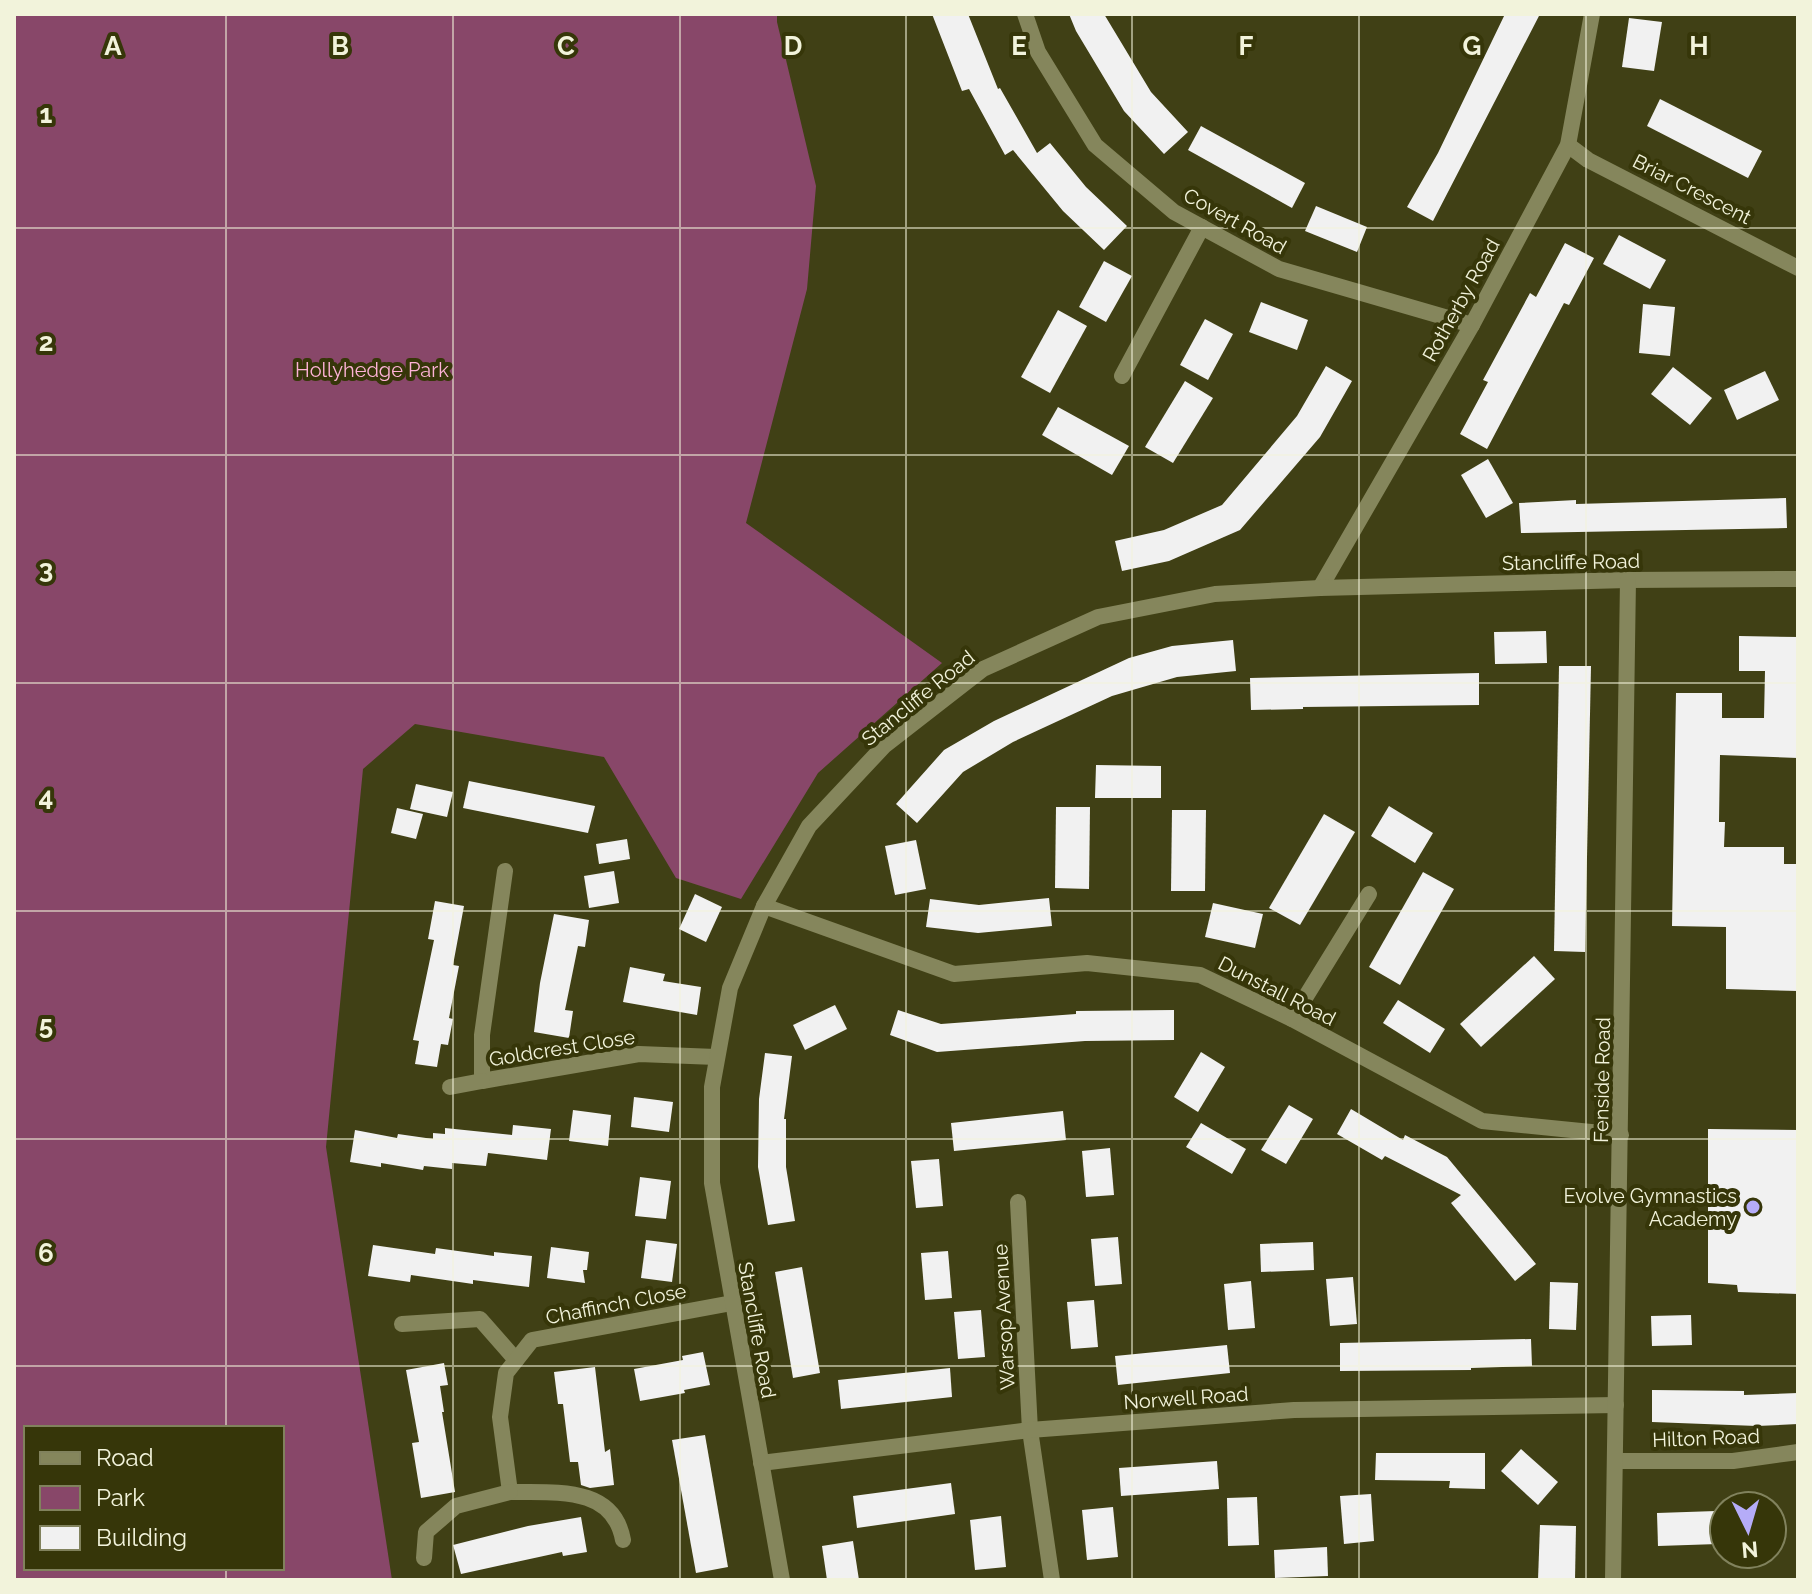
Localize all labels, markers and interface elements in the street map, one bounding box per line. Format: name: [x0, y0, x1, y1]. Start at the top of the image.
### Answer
text: A: [104, 31, 122, 61]
text: B: [331, 31, 349, 61]
text: C: [557, 31, 575, 61]
text: D: [784, 31, 802, 61]
text: E: [1011, 31, 1027, 61]
text: F: [1239, 31, 1254, 61]
text: G: [1463, 31, 1481, 61]
text: H: [1689, 31, 1709, 61]
text: 1: [40, 99, 53, 129]
street label: Briar Crescent: [1629, 149, 1756, 229]
street label: Covert Road: [1179, 183, 1291, 259]
street label: Rotherby Road: [1417, 234, 1505, 366]
text: 2: [39, 327, 53, 357]
park label: Hollyhedge Park: [295, 358, 449, 382]
street label: Stancliffe Road: [1502, 549, 1640, 575]
text: 3: [39, 554, 53, 584]
street label: Stancliffe Road: [857, 645, 979, 751]
text: 4: [39, 782, 53, 812]
street label: Dunstall Road: [1214, 951, 1340, 1031]
text: 5: [39, 1010, 53, 1040]
street label: Fenside Road: [1589, 1017, 1615, 1143]
street label: Goldcrest Close: [487, 1025, 637, 1071]
place label: Evolve Gymnastics Academy: [1564, 1184, 1737, 1231]
marker: Evolve Gymnastics Academy: [1744, 1198, 1762, 1216]
text: 6: [38, 1238, 54, 1268]
street label: Warsop Avenue: [988, 1243, 1020, 1391]
street label: Stancliffe Road: [733, 1260, 781, 1400]
street label: Chaffinch Close: [544, 1279, 689, 1329]
street label: Norwell Road: [1123, 1382, 1249, 1414]
street label: Hilton Road: [1652, 1424, 1760, 1452]
legend: [24, 1426, 284, 1570]
text: Road: [96, 1443, 154, 1472]
text: Park: [96, 1483, 145, 1512]
north arrow: [1708, 1490, 1788, 1570]
text: Building: [96, 1523, 187, 1552]
text: N: [1740, 1536, 1759, 1564]

